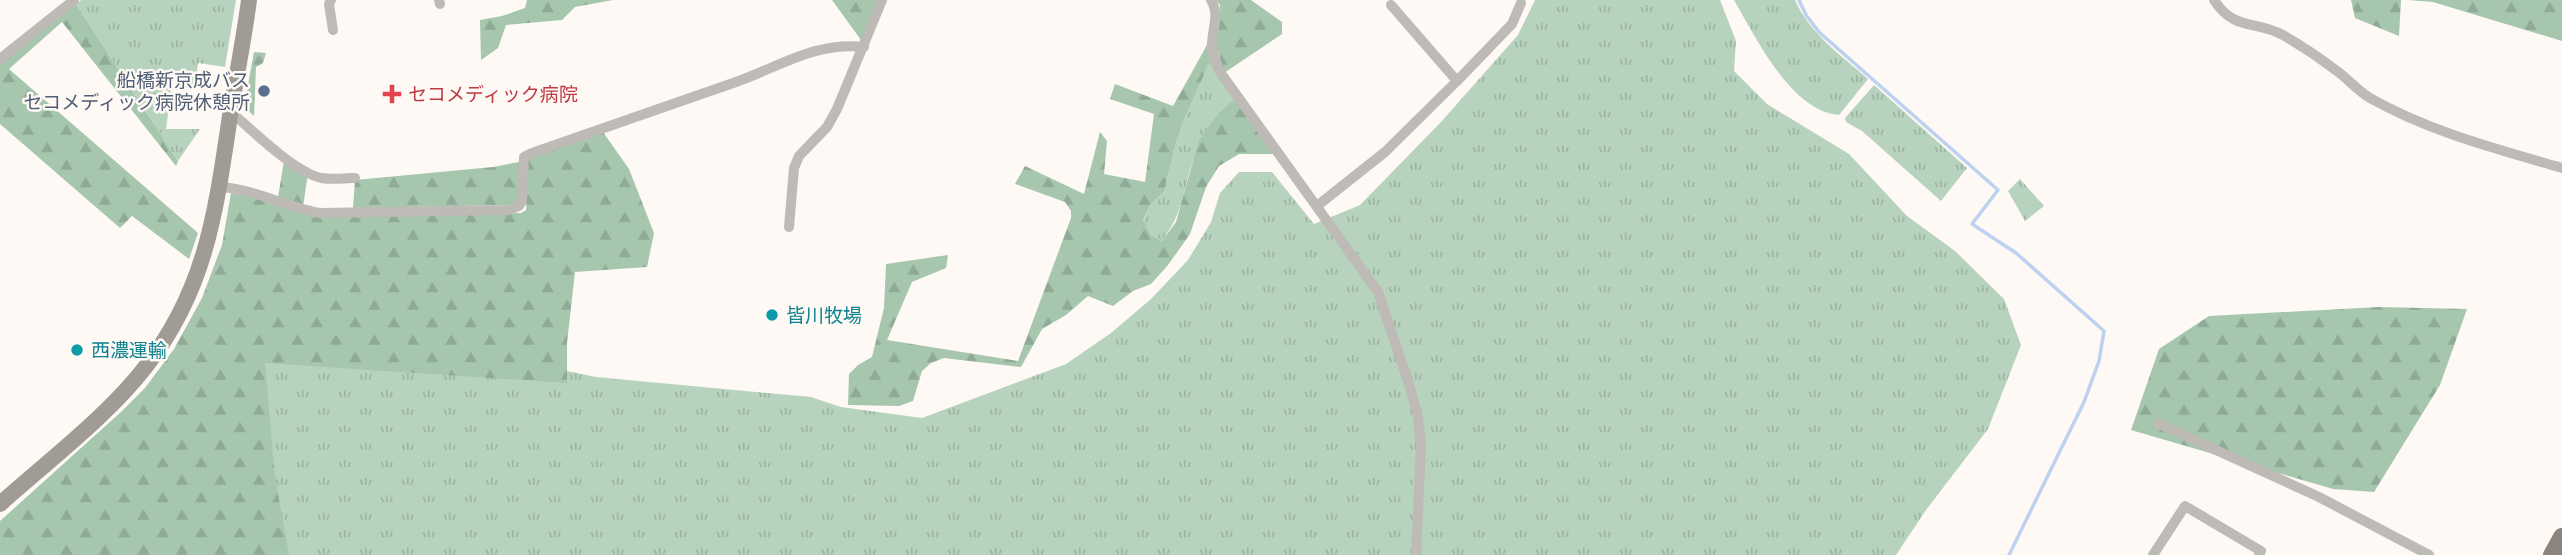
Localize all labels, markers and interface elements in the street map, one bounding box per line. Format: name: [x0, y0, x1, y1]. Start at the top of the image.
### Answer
place label: 船橋新京成バス セコメディック病院休憩所: [23, 69, 250, 114]
marker: 船橋新京成バス セコメディック病院休憩所: [256, 83, 272, 99]
place label: セコメディック病院: [408, 83, 578, 106]
marker: セコメディック病院: [382, 84, 402, 104]
place label: 皆川牧場: [786, 304, 862, 327]
marker: 皆川牧場: [764, 307, 780, 323]
place label: 西濃運輸: [91, 339, 167, 362]
marker: 西濃運輸: [69, 342, 85, 358]

